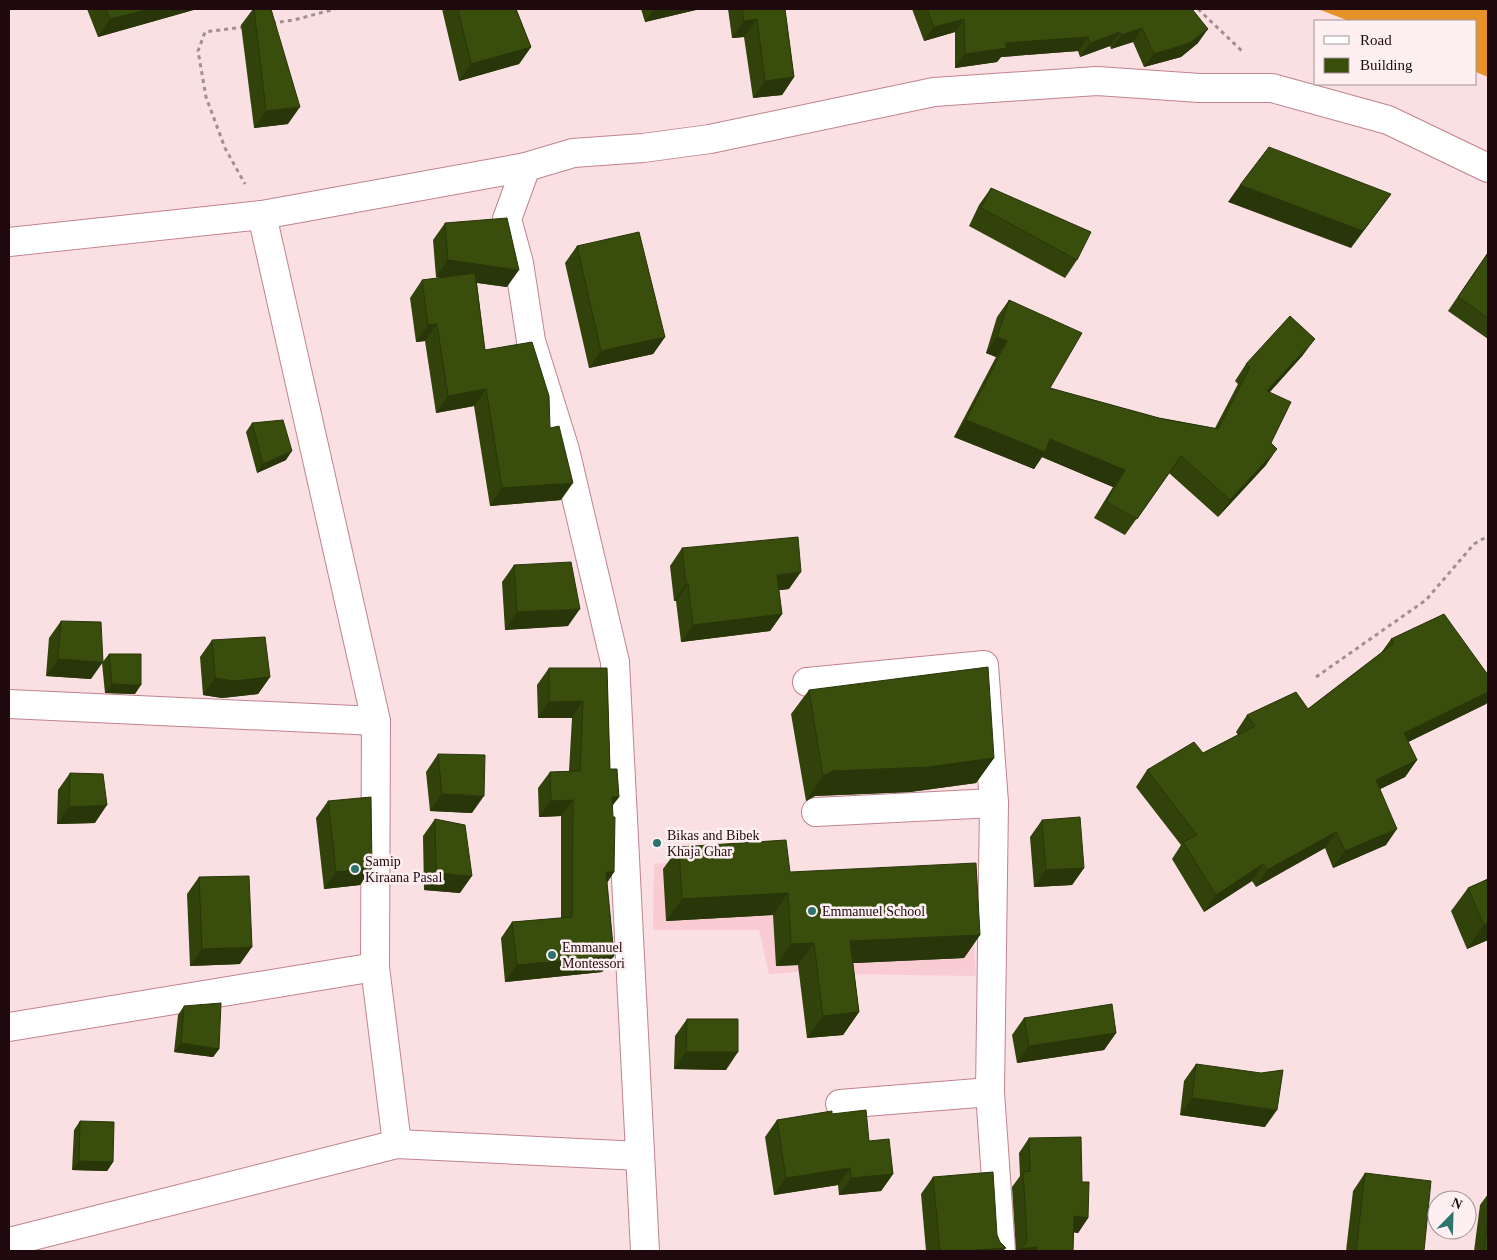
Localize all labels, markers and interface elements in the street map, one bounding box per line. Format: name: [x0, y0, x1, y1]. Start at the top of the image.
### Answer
legend: [1314, 20, 1477, 85]
text: Road: [1360, 32, 1392, 48]
text: Building: [1360, 57, 1413, 73]
place label: Bikas and Bibek Khaja Ghar: [667, 828, 760, 859]
marker: Bikas and Bibek Khaja Ghar: [651, 837, 663, 849]
place label: Samip Kiraana Pasal: [365, 854, 442, 885]
marker: Samip Kiraana Pasal: [349, 863, 361, 875]
place label: Emmanuel School: [822, 904, 925, 919]
marker: Emmanuel School: [806, 905, 818, 917]
place label: Emmanuel Montessori: [562, 940, 625, 971]
marker: Emmanuel Montessori: [546, 949, 558, 961]
north arrow: [1427, 1190, 1477, 1240]
text: N: [1449, 1195, 1464, 1212]

